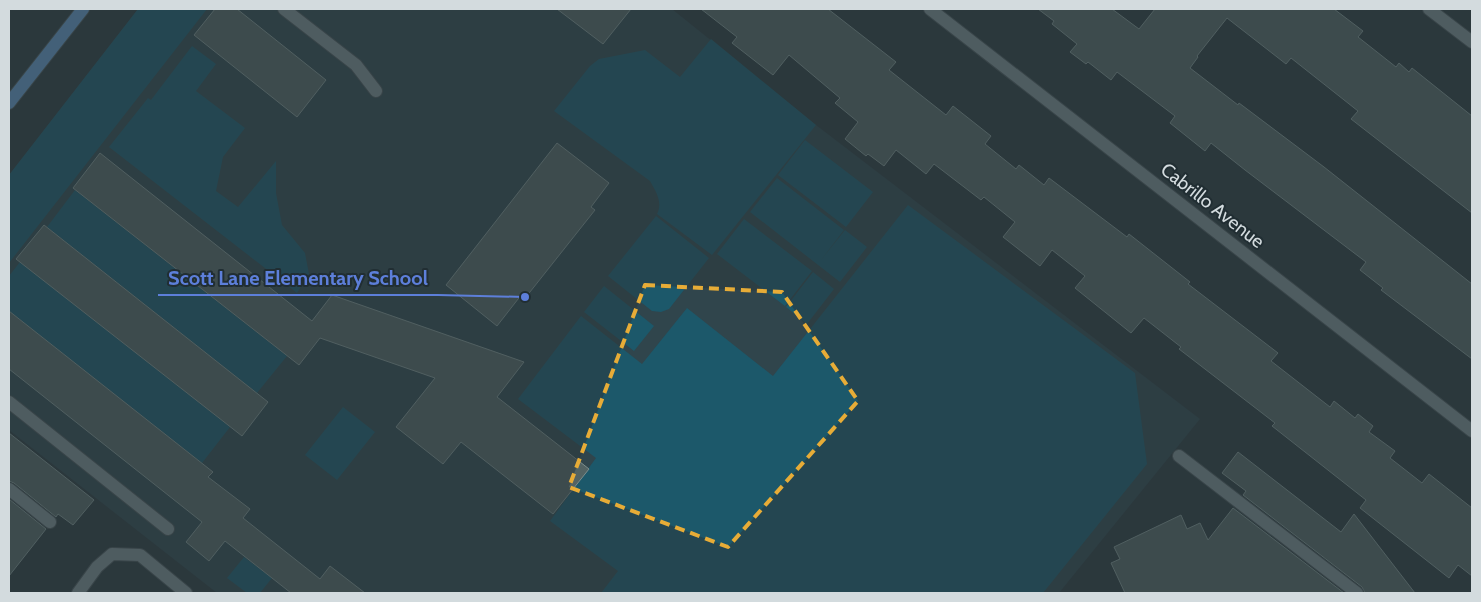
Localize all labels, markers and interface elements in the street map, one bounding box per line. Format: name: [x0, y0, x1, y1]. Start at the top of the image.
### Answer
street label: Cabrillo Avenue: [1156, 158, 1269, 253]
callout: Scott Lane Elementary School: [158, 260, 438, 295]
text: Scott Lane Elementary School: [168, 266, 428, 290]

